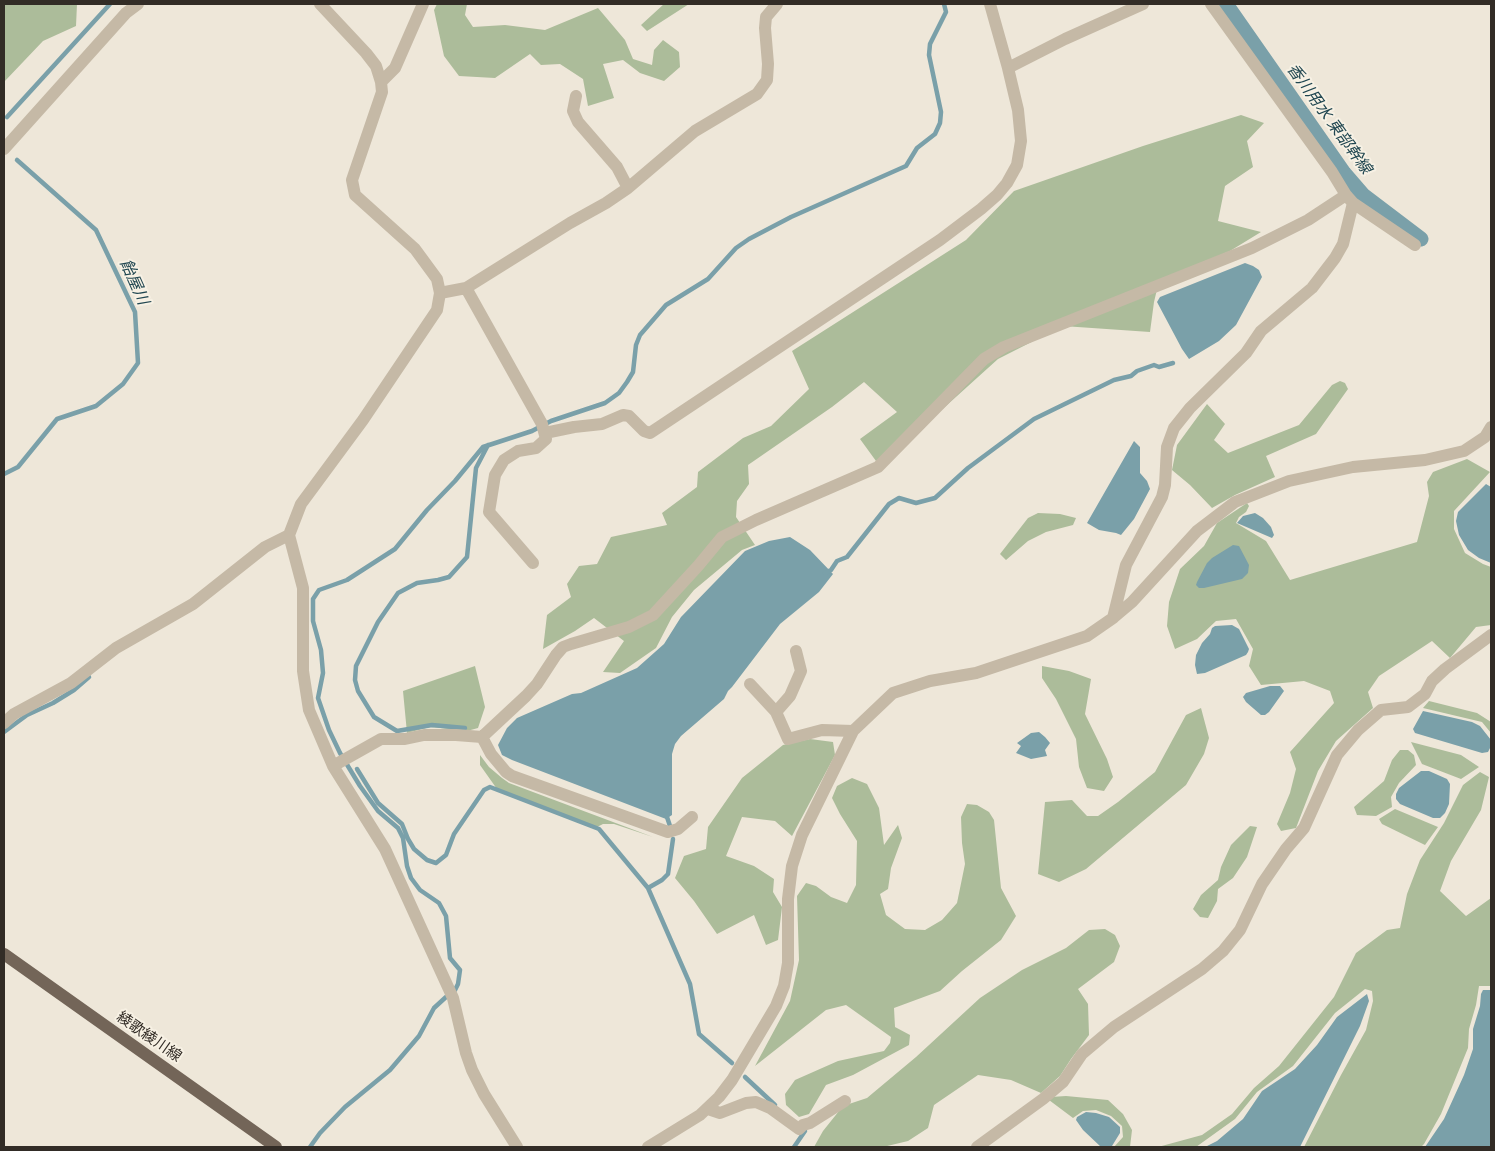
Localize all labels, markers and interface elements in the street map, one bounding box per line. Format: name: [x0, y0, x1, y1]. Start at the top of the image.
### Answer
water label: 香川用水 東部幹線: [1283, 60, 1375, 178]
water label: 飴屋川: [115, 256, 153, 308]
street label: 綾歌綾川線: [113, 1008, 185, 1066]

